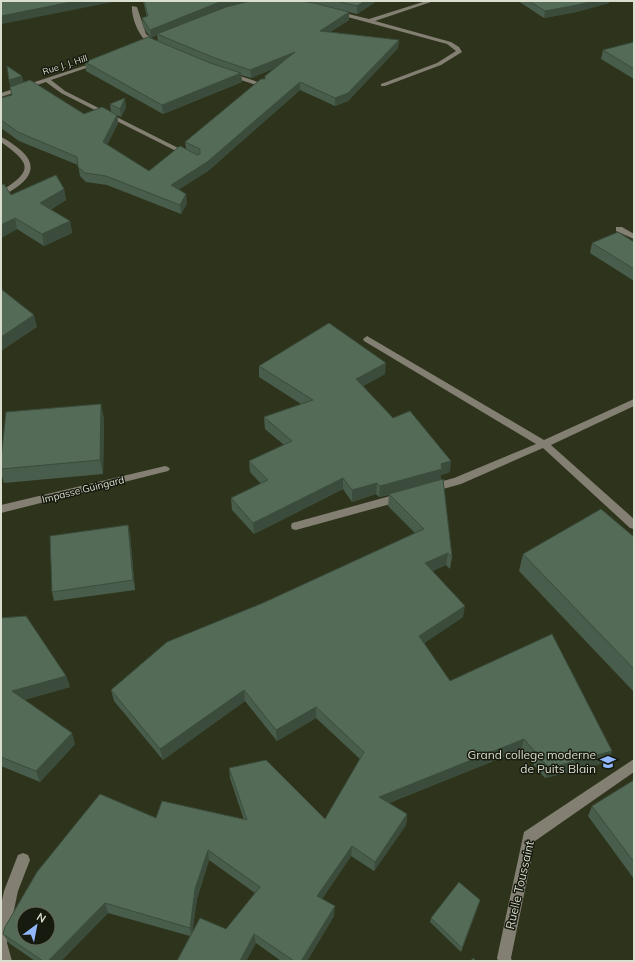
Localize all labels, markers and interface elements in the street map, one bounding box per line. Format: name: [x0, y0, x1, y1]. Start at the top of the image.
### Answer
street label: Rue J. J. Hill: [41, 52, 89, 77]
street label: Impasse Guingard: [41, 473, 126, 506]
place label: Grand college moderne de Puits Blain: [468, 747, 596, 776]
school or university icon: Grand college moderne de Puits Blain: [599, 753, 617, 771]
street label: Ruelle Toussaint: [502, 839, 537, 931]
north arrow: [16, 906, 56, 946]
text: N: [34, 909, 49, 926]

